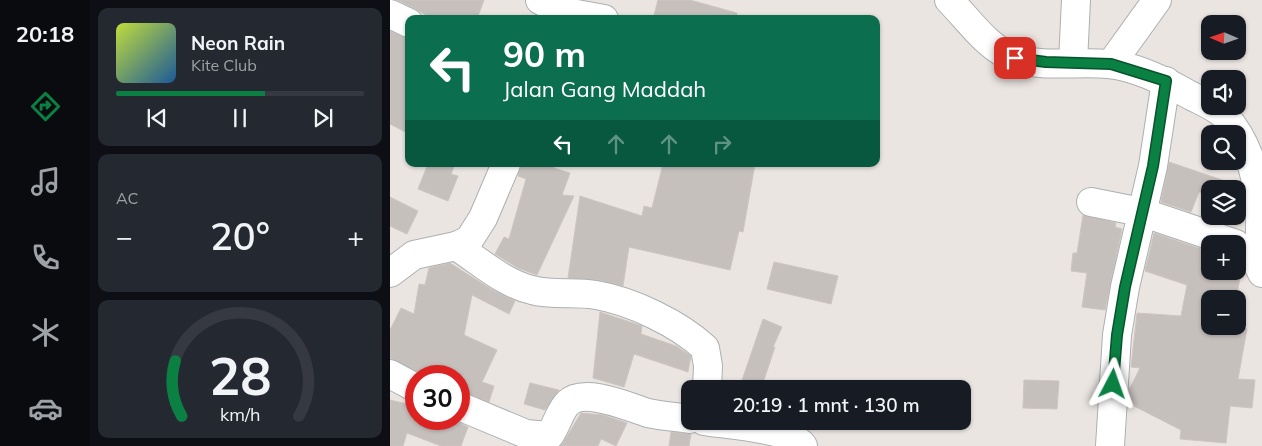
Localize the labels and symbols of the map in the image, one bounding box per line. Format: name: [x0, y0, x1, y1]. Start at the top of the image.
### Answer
north arrow: [1201, 15, 1246, 60]
pin: [994, 37, 1036, 79]
position arrow: [1086, 357, 1138, 409]
speed limit sign: 30: [405, 365, 470, 430]

